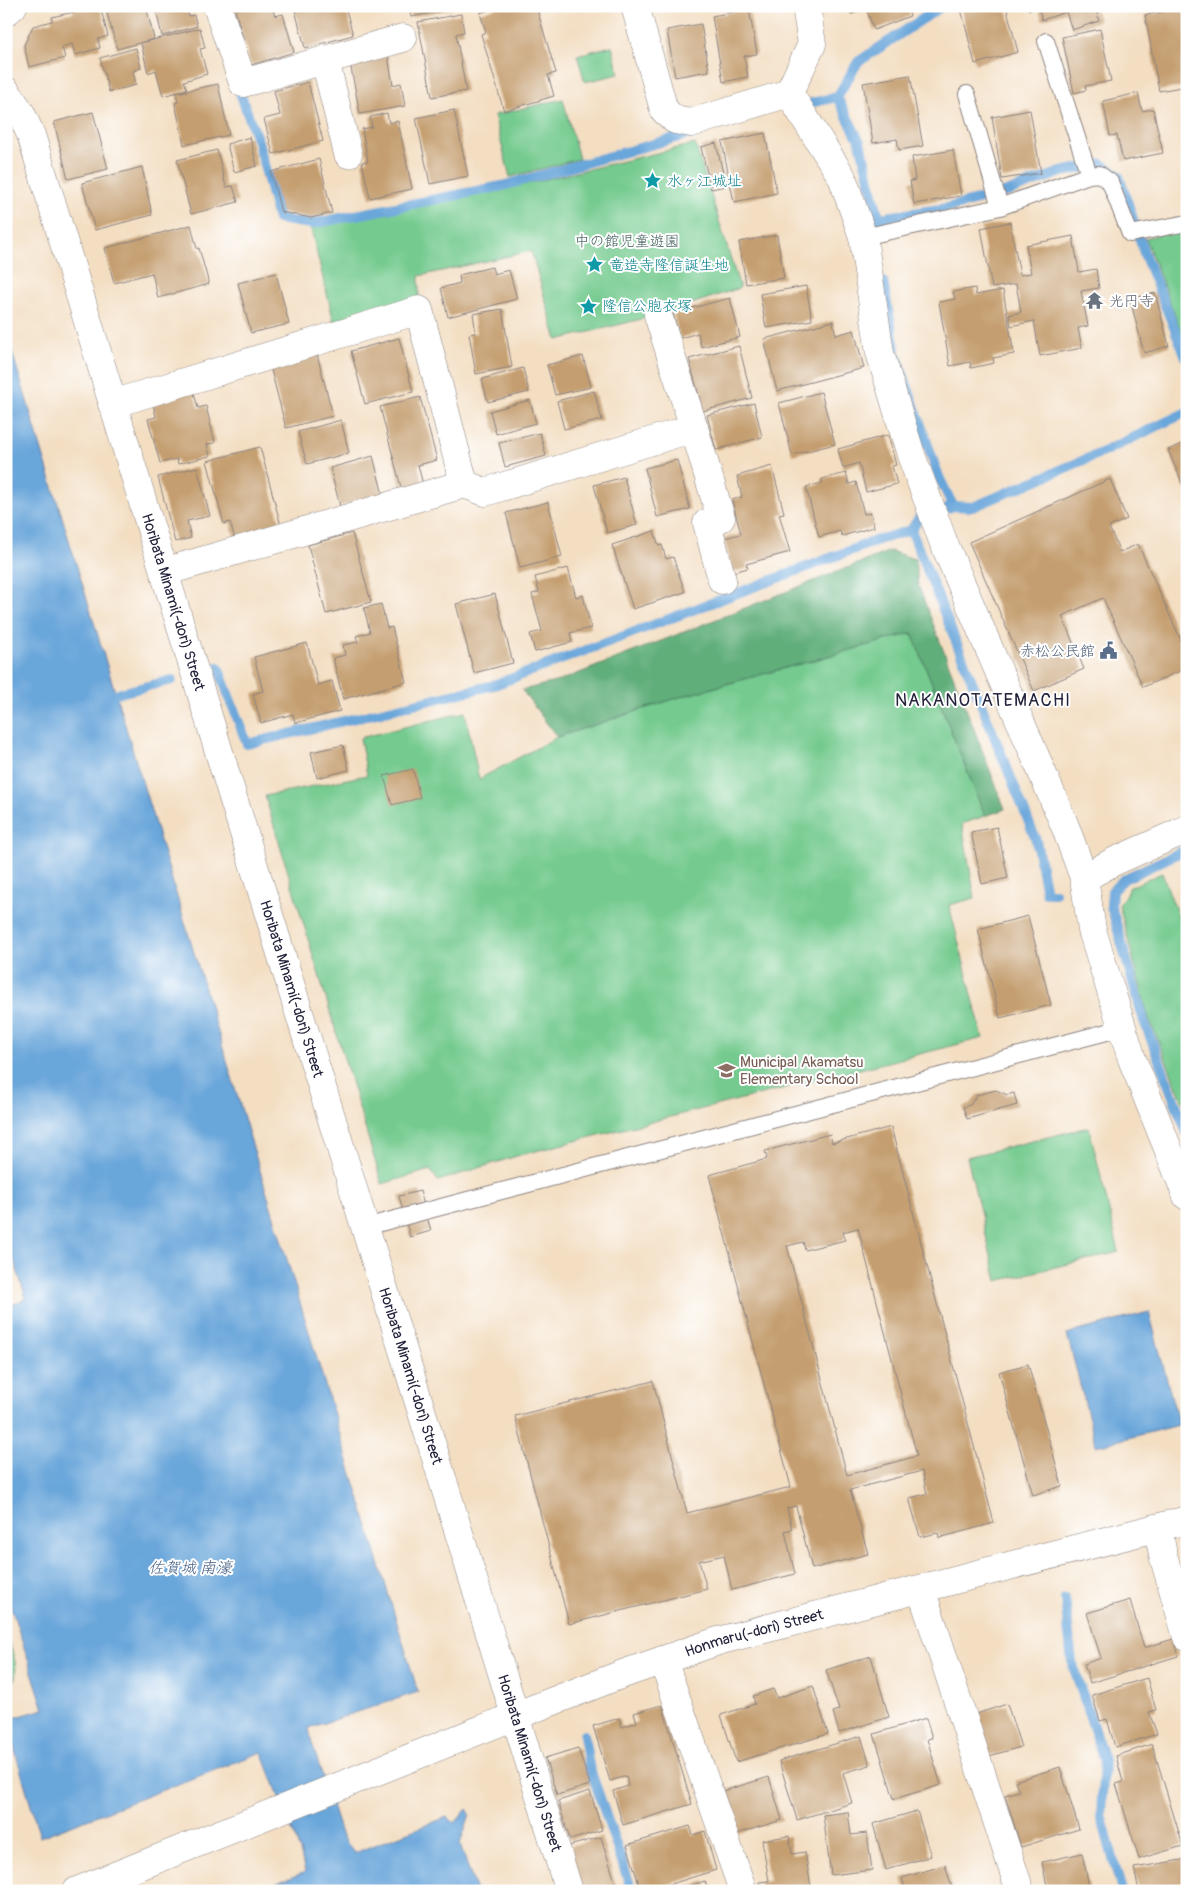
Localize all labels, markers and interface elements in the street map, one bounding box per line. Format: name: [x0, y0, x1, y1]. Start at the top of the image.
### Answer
place icon: 水ヶ江城址: [643, 171, 663, 191]
place label: 水ヶ江城址: [667, 172, 742, 191]
park label: 中の館児童遊園: [574, 232, 680, 251]
place icon: 竜造寺隆信誕生地: [585, 255, 605, 275]
place label: 竜造寺隆信誕生地: [609, 256, 729, 275]
temple icon: 光円寺: [1085, 291, 1105, 311]
place label: 光円寺: [1109, 292, 1154, 311]
place icon: 隆信公胞衣塚: [578, 296, 598, 316]
place label: 隆信公胞衣塚: [602, 297, 692, 316]
street label: Horibata Minami(-dori) Street: [137, 511, 210, 694]
public building icon: 赤松公民館: [1099, 641, 1119, 661]
place label: 赤松公民館: [1020, 642, 1095, 661]
district label: NAKANOTATEMACHI: [895, 689, 1071, 712]
street label: Horibata Minami(-dori) Street: [256, 898, 328, 1080]
place label: Municipal Akamatsu Elementary School: [740, 1053, 863, 1089]
school or university icon: Municipal Akamatsu Elementary School: [716, 1061, 736, 1081]
street label: Horibata Minami(-dori) Street: [375, 1285, 447, 1468]
water label: 佐賀城 南濠: [148, 1558, 234, 1578]
street label: Honmaru(-dori) Street: [682, 1605, 826, 1661]
street label: Horibata Minami(-dori) Street: [494, 1672, 566, 1855]

